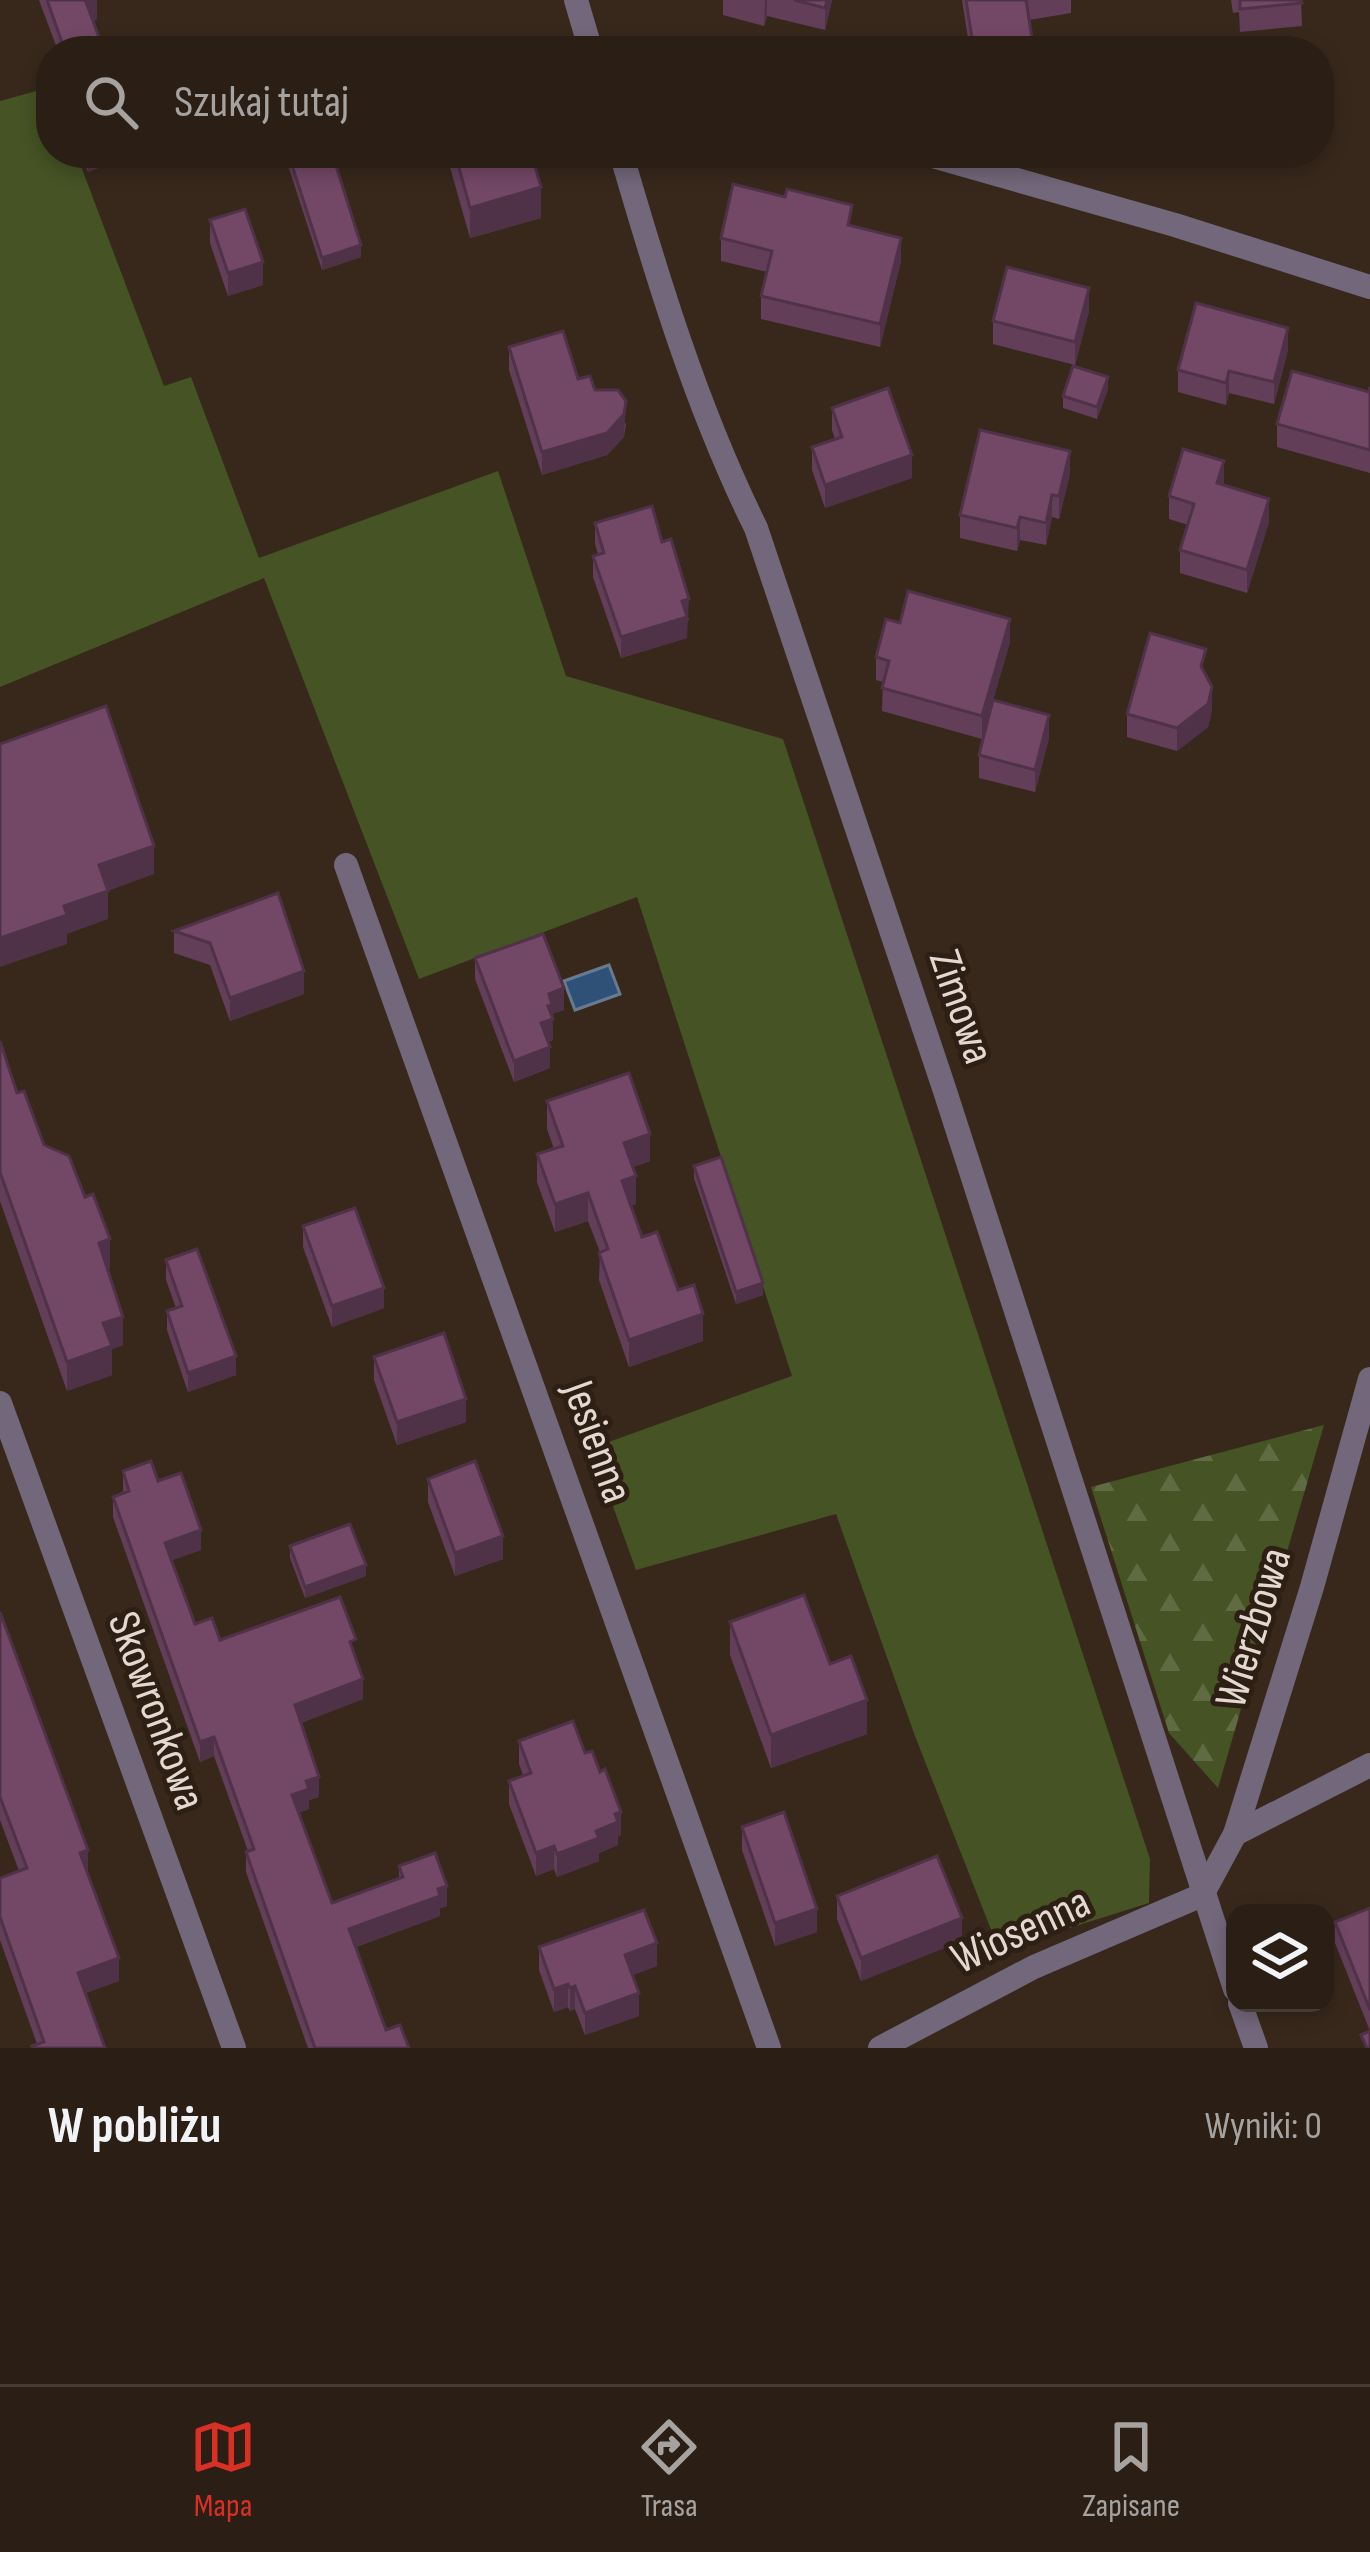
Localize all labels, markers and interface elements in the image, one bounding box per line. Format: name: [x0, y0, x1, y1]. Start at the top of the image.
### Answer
search box: [36, 36, 1334, 168]
icon: search: [78, 69, 144, 135]
text: Szukaj tutaj: [174, 75, 349, 130]
street label: Zimowa: [916, 943, 1006, 1071]
street label: Jesienna: [549, 1373, 644, 1511]
street label: Wierzbowa: [1204, 1542, 1304, 1714]
street label: Skowronkowa: [95, 1605, 217, 1817]
street label: Wiosenna: [943, 1875, 1099, 1987]
map controls: [1226, 1904, 1334, 2012]
button: layers: [1226, 1904, 1334, 2012]
text: W pobliżu: [48, 2096, 221, 2157]
text: Wyniki: 0: [1205, 2103, 1322, 2150]
tab: Mapa: [190, 2414, 256, 2526]
tab: Trasa: [636, 2414, 702, 2526]
tab: Zapisane: [1082, 2414, 1180, 2526]

